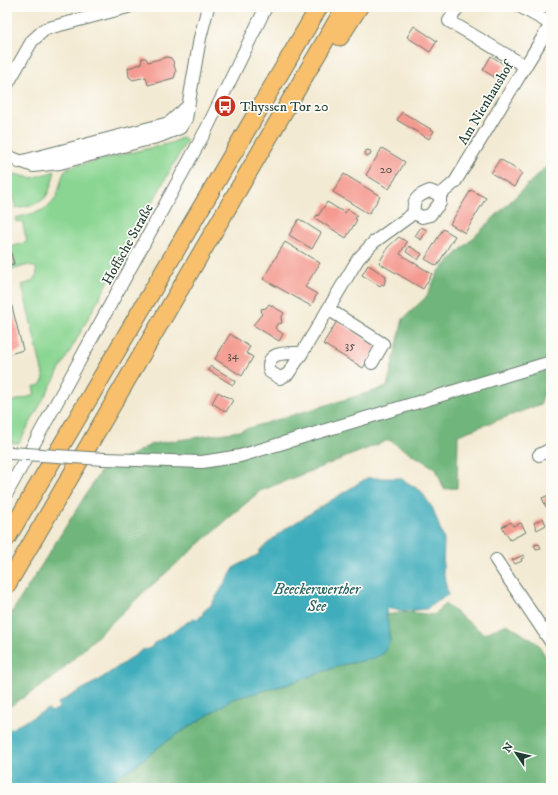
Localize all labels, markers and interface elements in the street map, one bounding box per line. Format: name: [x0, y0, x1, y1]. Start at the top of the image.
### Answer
street label: Am Nienhaushof: [454, 57, 519, 148]
bus stop icon: Thyssen Tor 20: [212, 93, 238, 119]
place label: Thyssen Tor 20: [240, 98, 328, 116]
house number: 20: [380, 162, 392, 177]
street label: Hoffsche Straße: [98, 201, 158, 288]
house number: 35: [345, 338, 355, 353]
house number: 34: [227, 348, 240, 363]
water label: Beeckerwerther See: [273, 580, 362, 616]
north arrow: [496, 733, 536, 773]
text: N: [500, 740, 517, 756]

